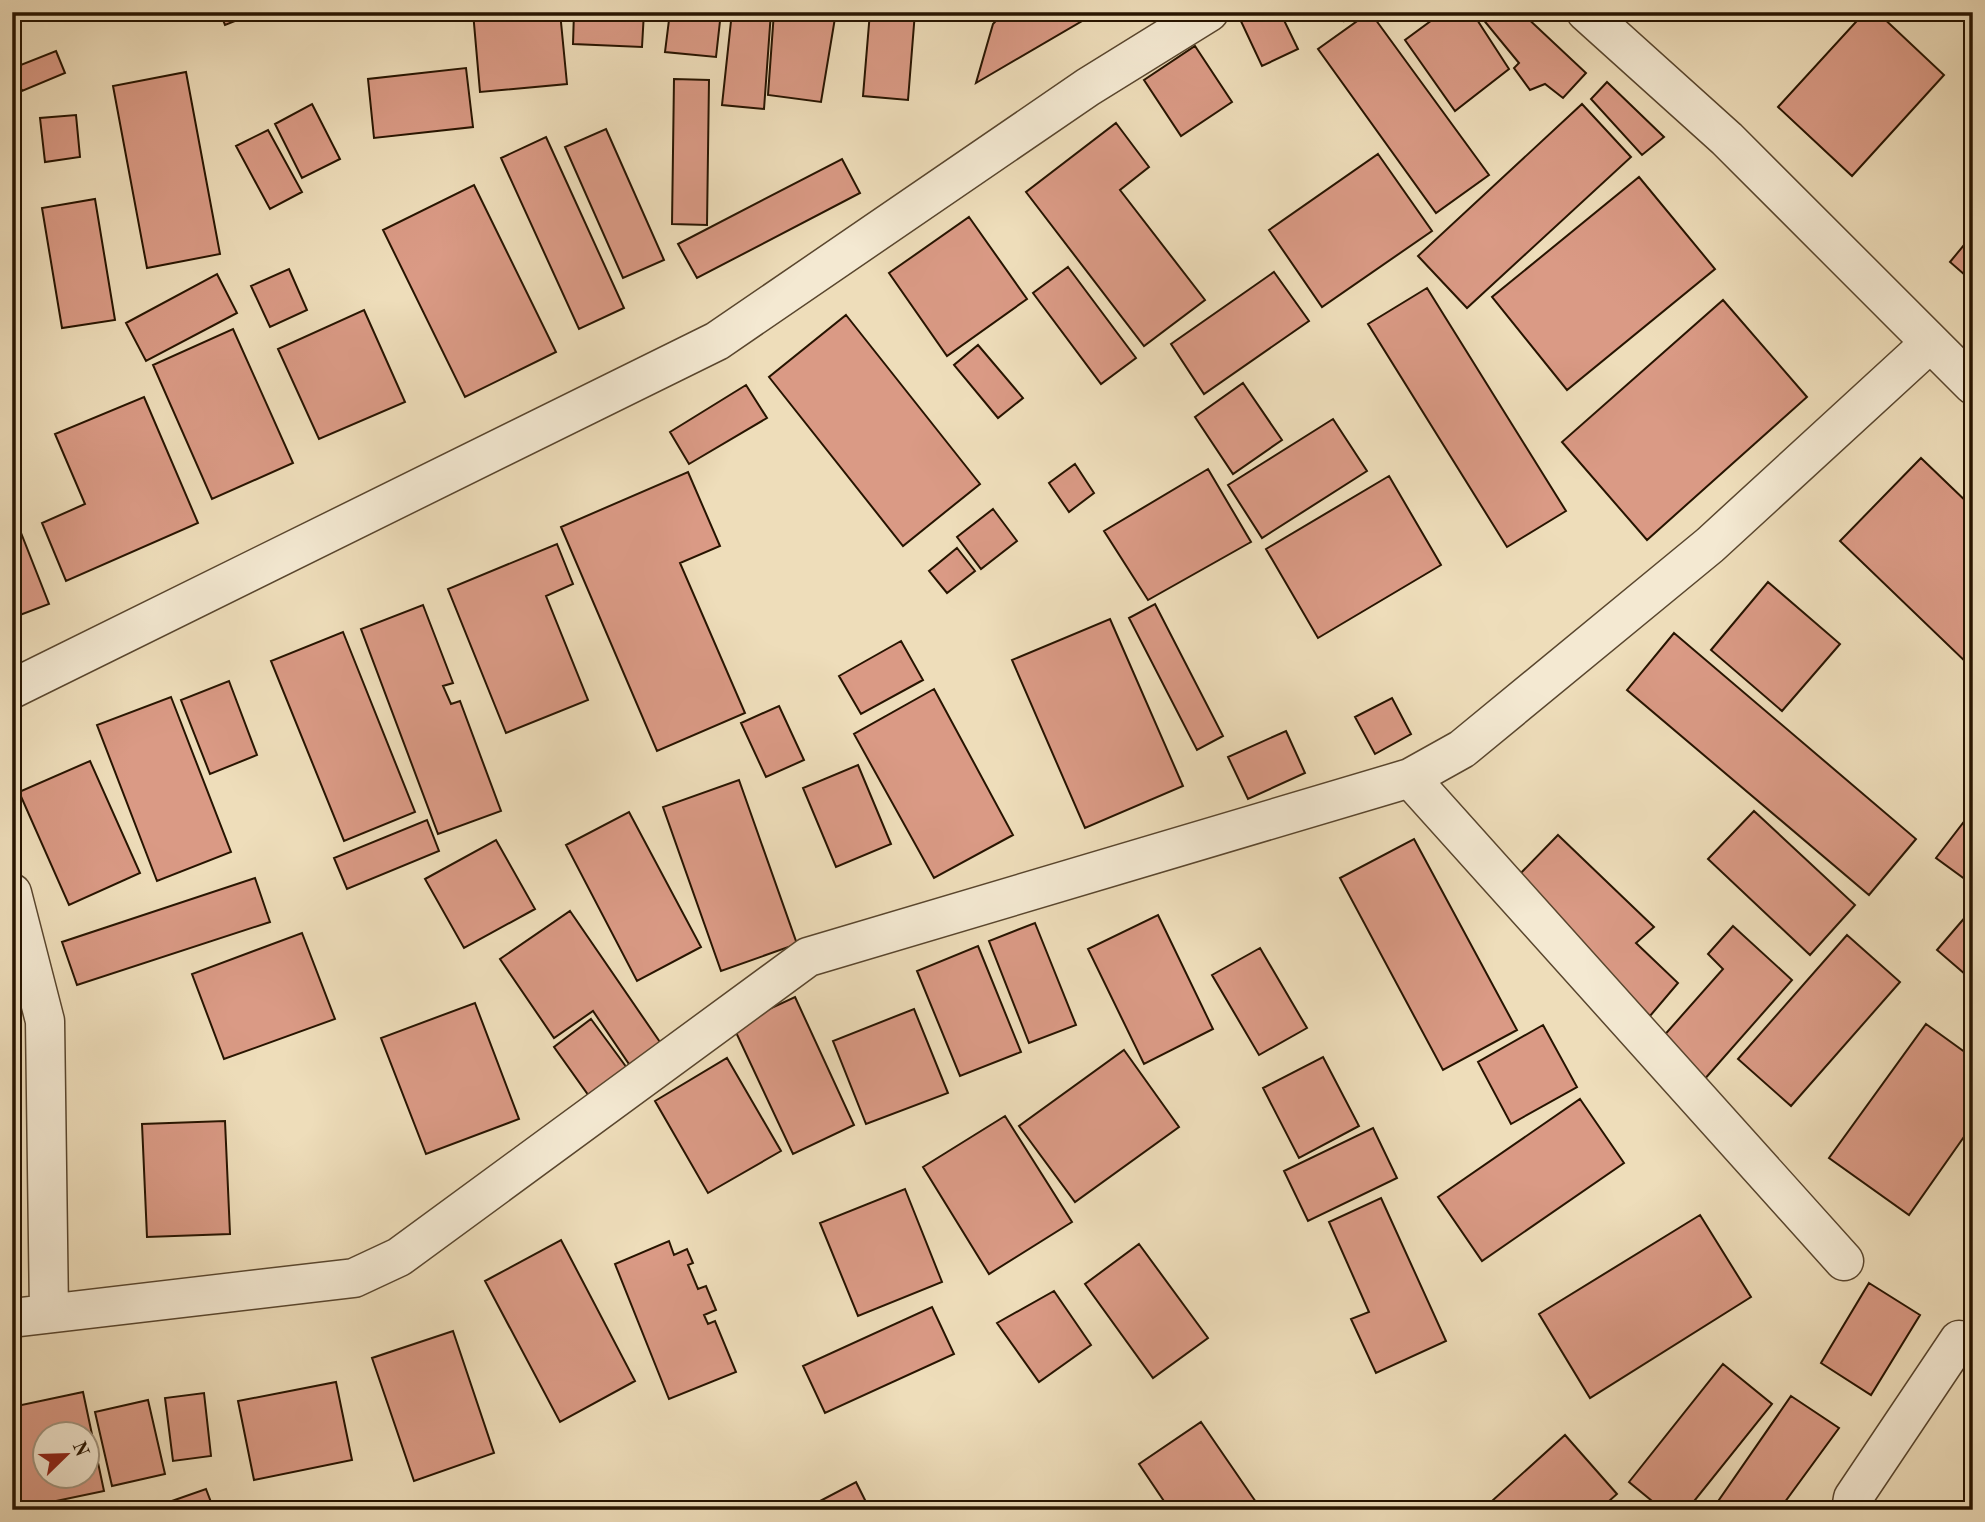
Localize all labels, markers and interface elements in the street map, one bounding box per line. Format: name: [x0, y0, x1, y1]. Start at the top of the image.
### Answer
north arrow: [32, 1420, 102, 1490]
text: N: [68, 1439, 91, 1460]

